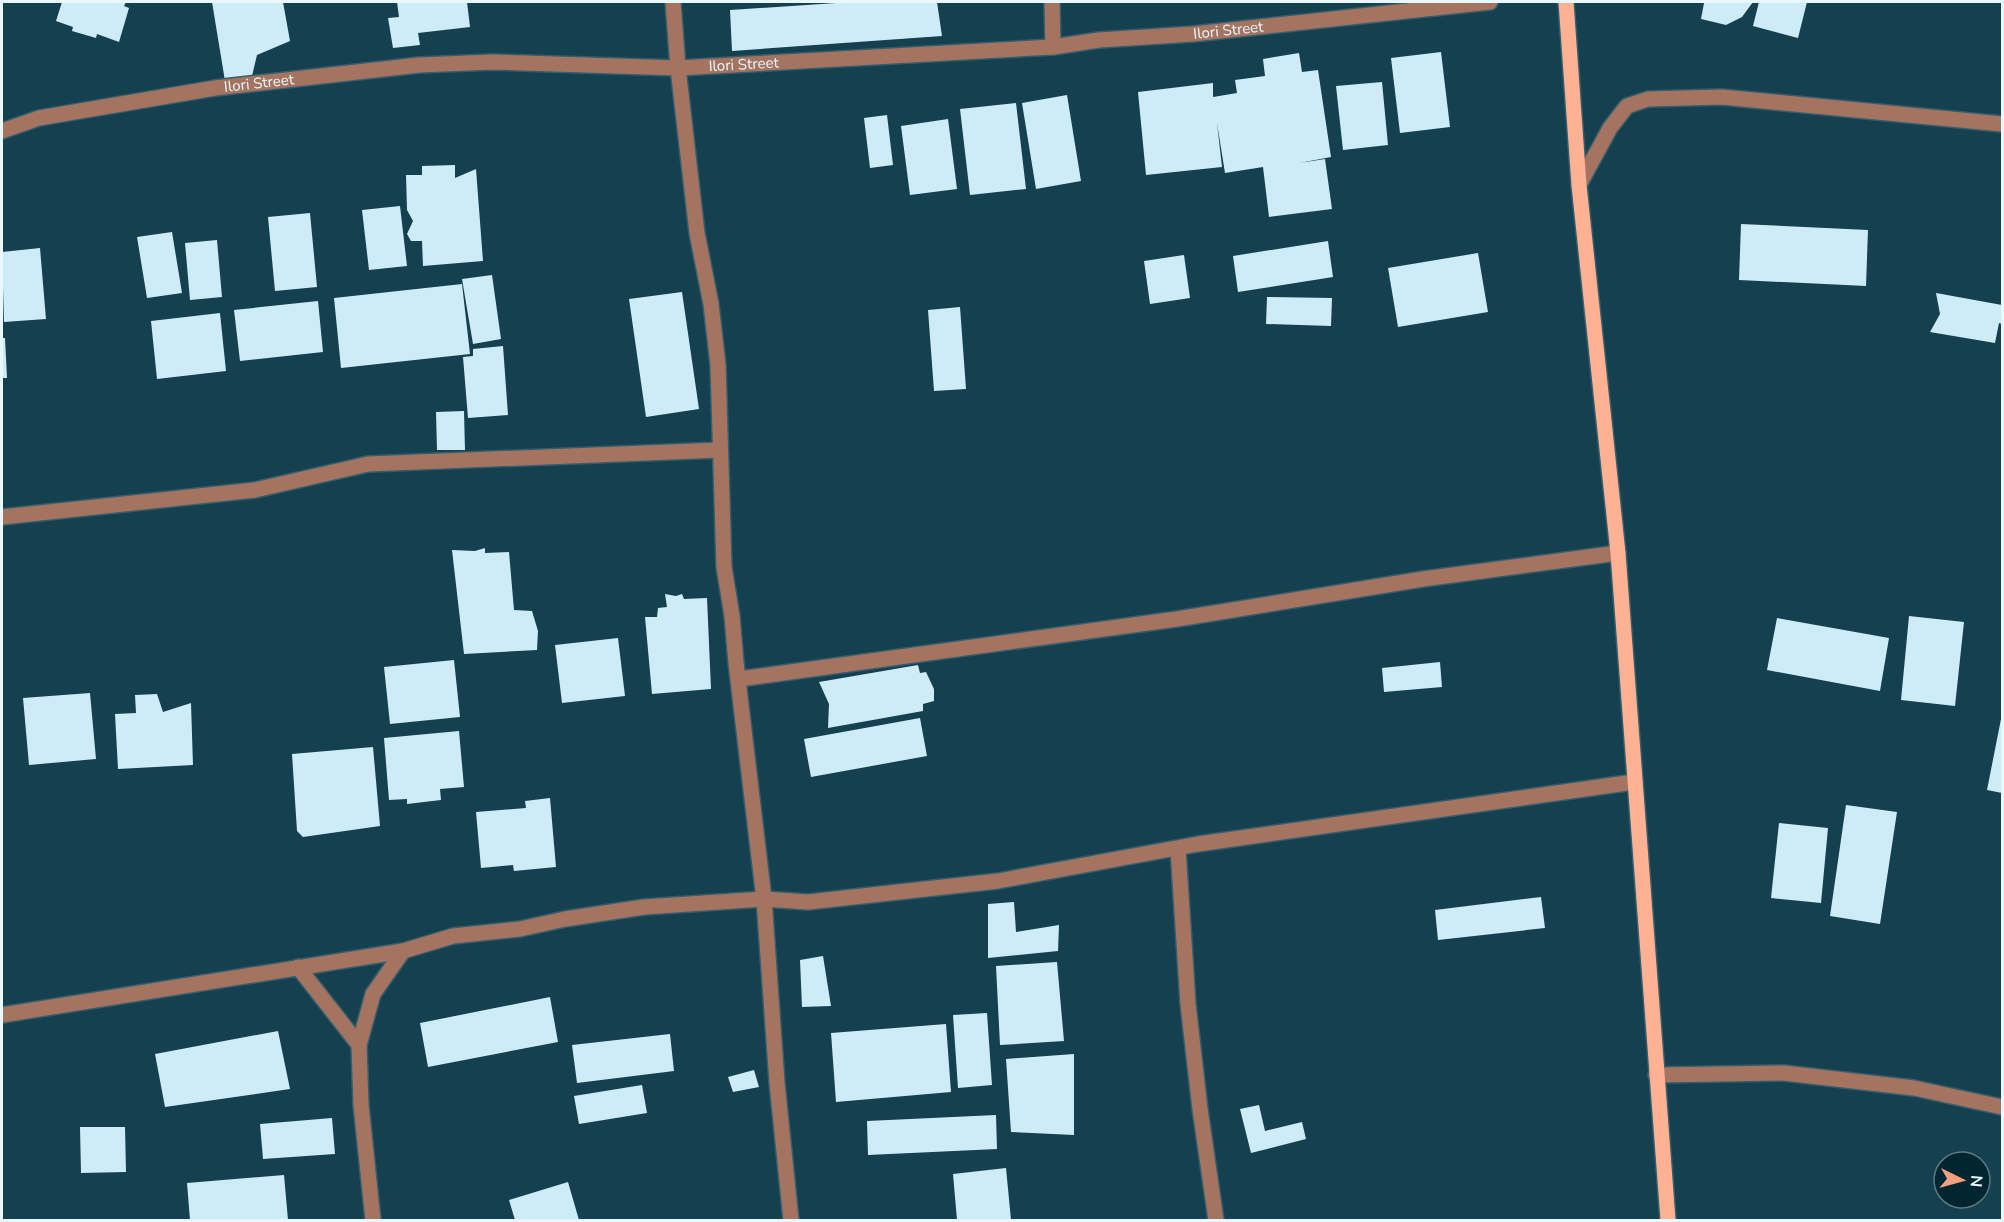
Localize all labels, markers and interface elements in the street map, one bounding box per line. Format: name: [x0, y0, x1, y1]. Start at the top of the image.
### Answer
street label: Ilori Street: [1192, 16, 1265, 44]
street label: Ilori Street: [708, 52, 780, 76]
street label: Ilori Street: [223, 69, 296, 97]
north arrow: [1932, 1150, 1992, 1210]
text: N: [1964, 1174, 1987, 1188]

